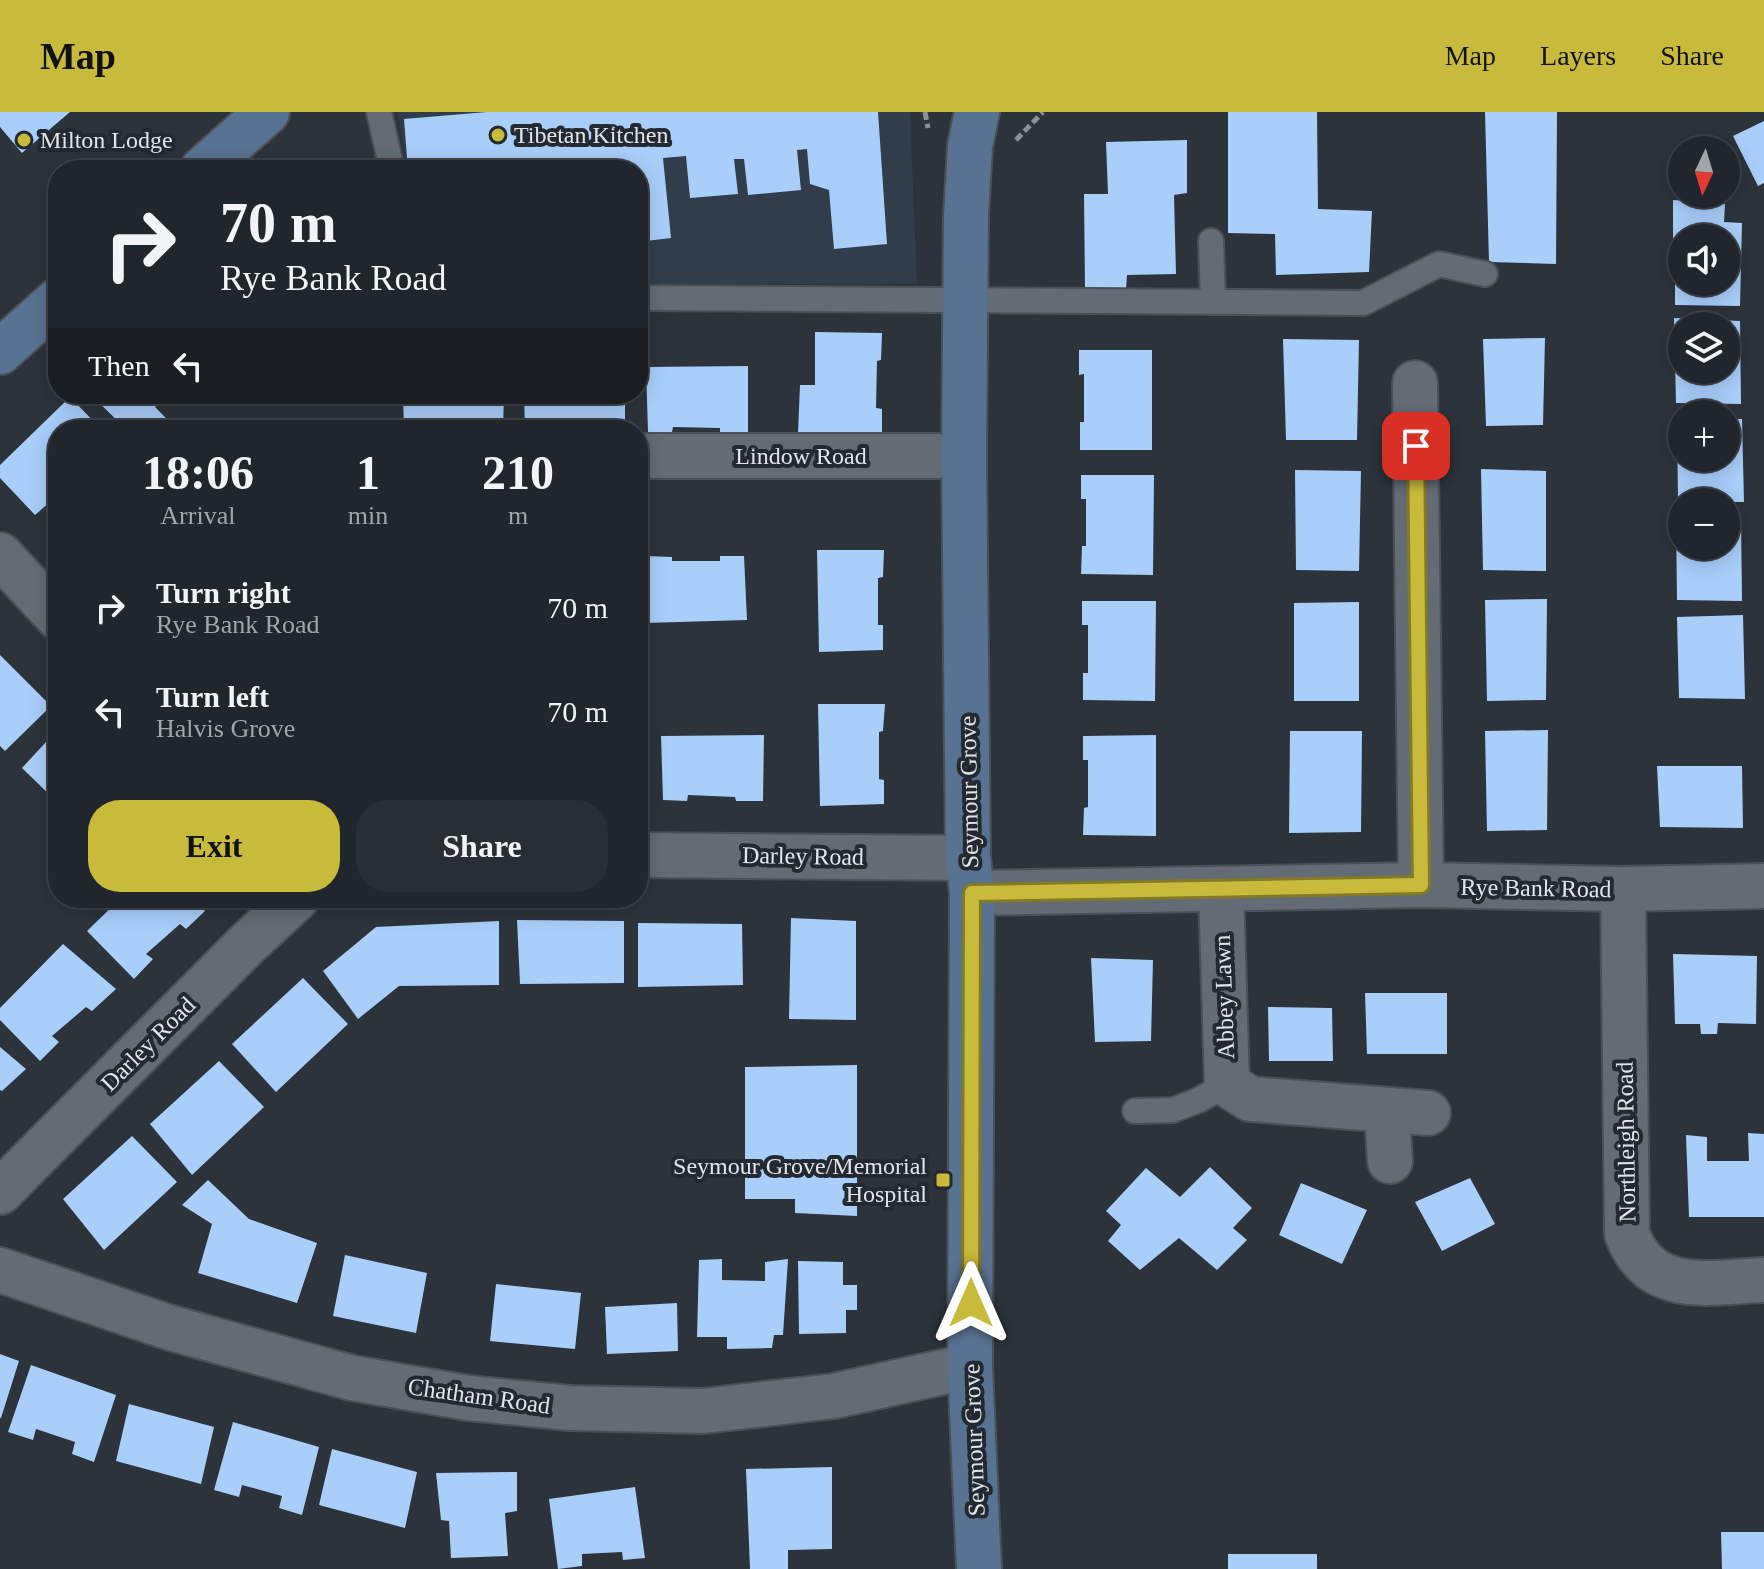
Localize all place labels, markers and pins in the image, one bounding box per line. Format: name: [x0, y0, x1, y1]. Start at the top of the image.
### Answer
place label: Tibetan Kitchen: [514, 122, 668, 148]
marker: Tibetan Kitchen: [489, 126, 507, 144]
place label: Milton Lodge: [40, 127, 173, 153]
marker: Milton Lodge: [15, 131, 33, 149]
pin: [1382, 412, 1450, 480]
place label: Seymour Grove/Memorial Hospital: [673, 1153, 927, 1207]
marker: Seymour Grove/Memorial Hospital: [934, 1171, 952, 1189]

